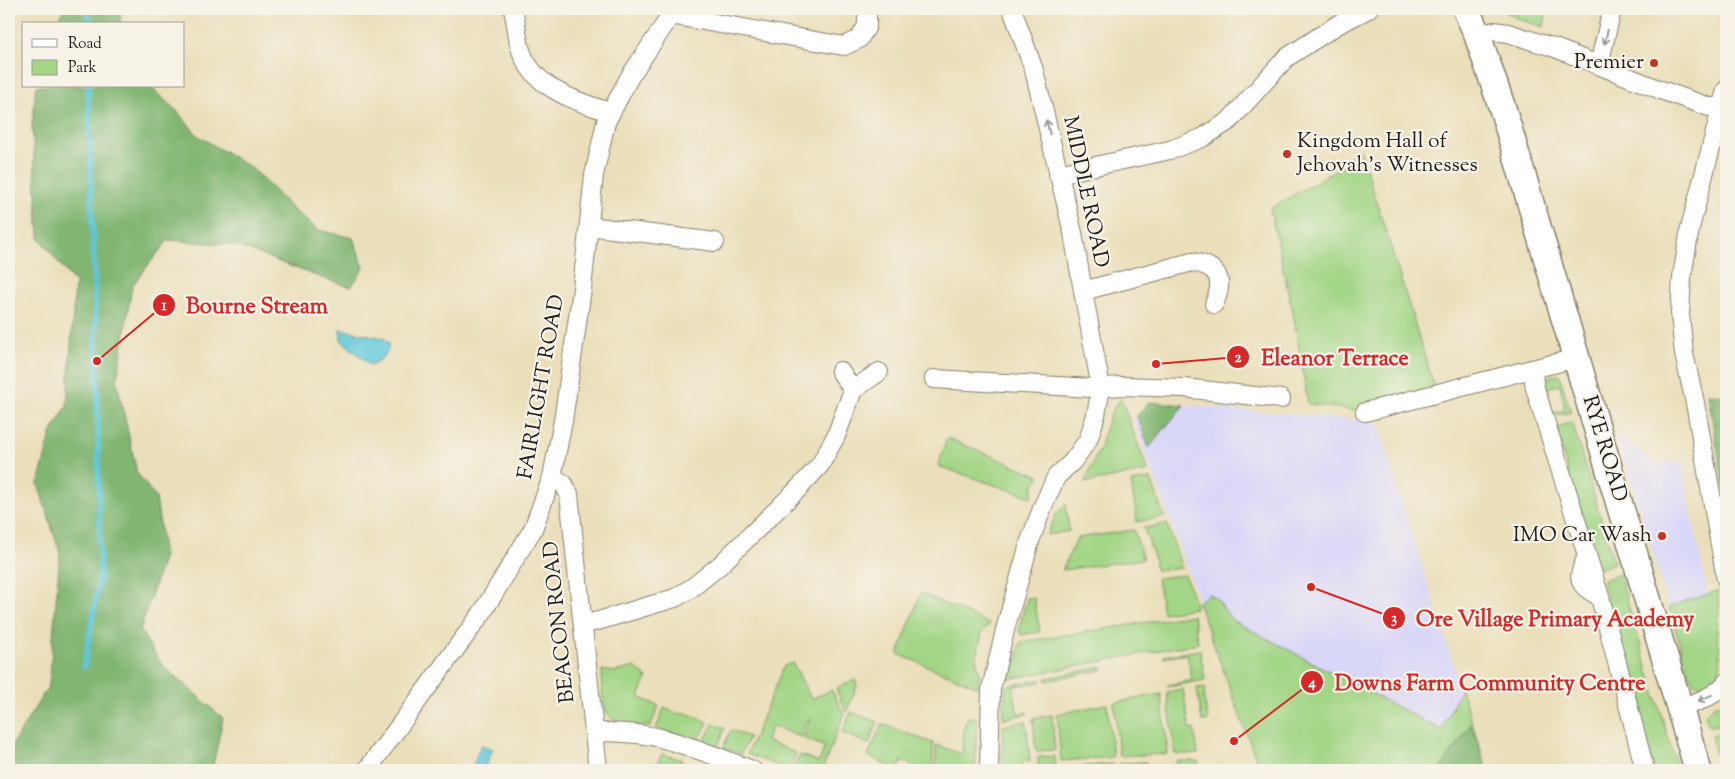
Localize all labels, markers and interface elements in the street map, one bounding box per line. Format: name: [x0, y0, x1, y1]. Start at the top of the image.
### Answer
legend: [22, 22, 185, 88]
one-way arrow: [1601, 28, 1610, 44]
text: Road: [68, 34, 102, 55]
place label: Premier: [1574, 48, 1644, 78]
marker: Premier: [1648, 57, 1660, 69]
text: Park: [68, 58, 97, 79]
street label: MIDDLE ROAD: [1054, 113, 1116, 271]
one-way arrow: [1042, 119, 1052, 135]
place label: Kingdom Hall of Jehovah's Witnesses: [1296, 127, 1478, 181]
marker: Kingdom Hall of Jehovah's Witnesses: [1281, 148, 1293, 160]
callout: Bourne Stream: [151, 287, 338, 324]
text: Bourne Stream: [186, 292, 329, 324]
street label: FAIRLIGHT ROAD: [511, 292, 573, 482]
text: 1: [161, 296, 167, 317]
callout: Eleanor Terrace: [1226, 339, 1419, 376]
text: Eleanor Terrace: [1261, 344, 1409, 376]
text: 2: [1234, 348, 1242, 369]
street label: RYE ROAD: [1574, 392, 1634, 506]
place label: IMO Car Wash: [1513, 521, 1652, 551]
marker: IMO Car Wash: [1656, 530, 1668, 542]
street label: BEACON ROAD: [537, 540, 583, 704]
callout: Ore Village Primary Academy: [1381, 600, 1705, 637]
text: Ore Village Primary Academy: [1416, 605, 1694, 637]
text: 3: [1391, 609, 1397, 630]
callout: Downs Farm Community Centre: [1300, 663, 1656, 700]
text: Downs Farm Community Centre: [1335, 669, 1645, 701]
text: 4: [1307, 673, 1316, 694]
one-way arrow: [1698, 694, 1713, 704]

